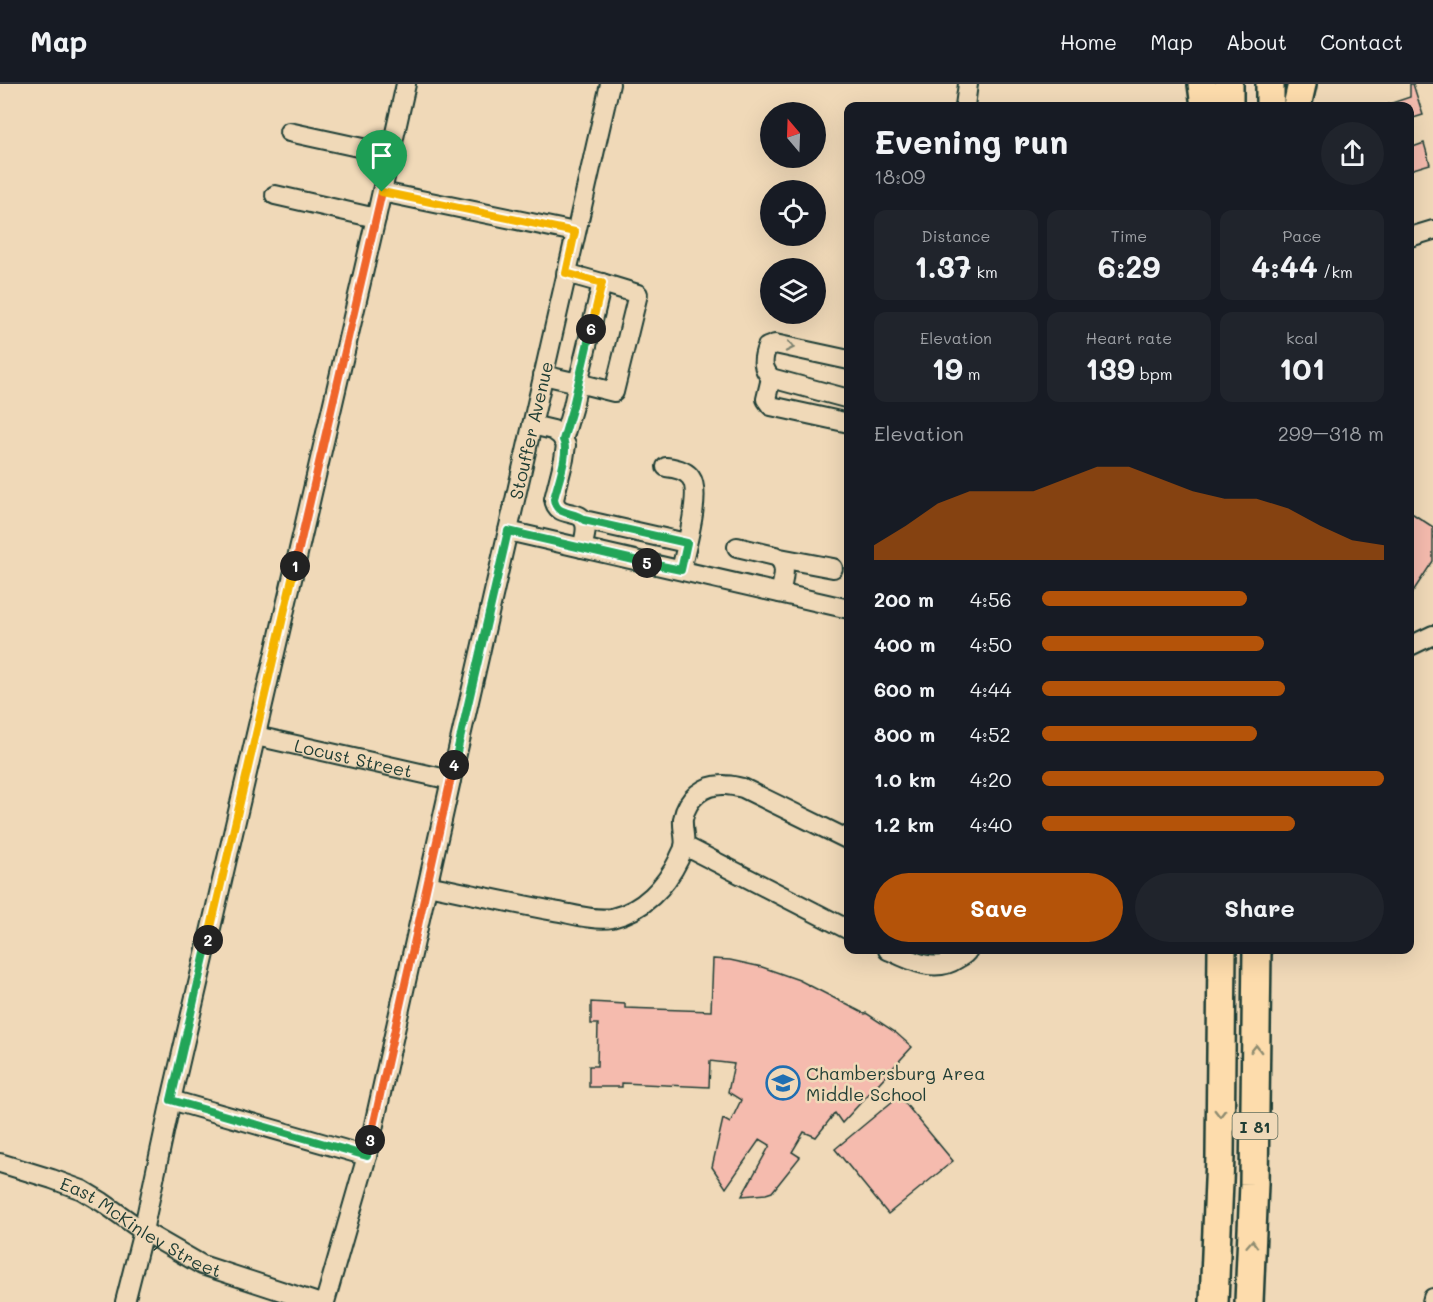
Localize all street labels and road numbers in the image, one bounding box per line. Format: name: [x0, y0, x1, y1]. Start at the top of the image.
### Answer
street label: Stouffer Avenue: [504, 359, 558, 502]
street label: Locust Street: [292, 733, 415, 783]
road number: I 81: [1232, 1113, 1278, 1139]
street label: East McKinley Street: [57, 1171, 225, 1283]

